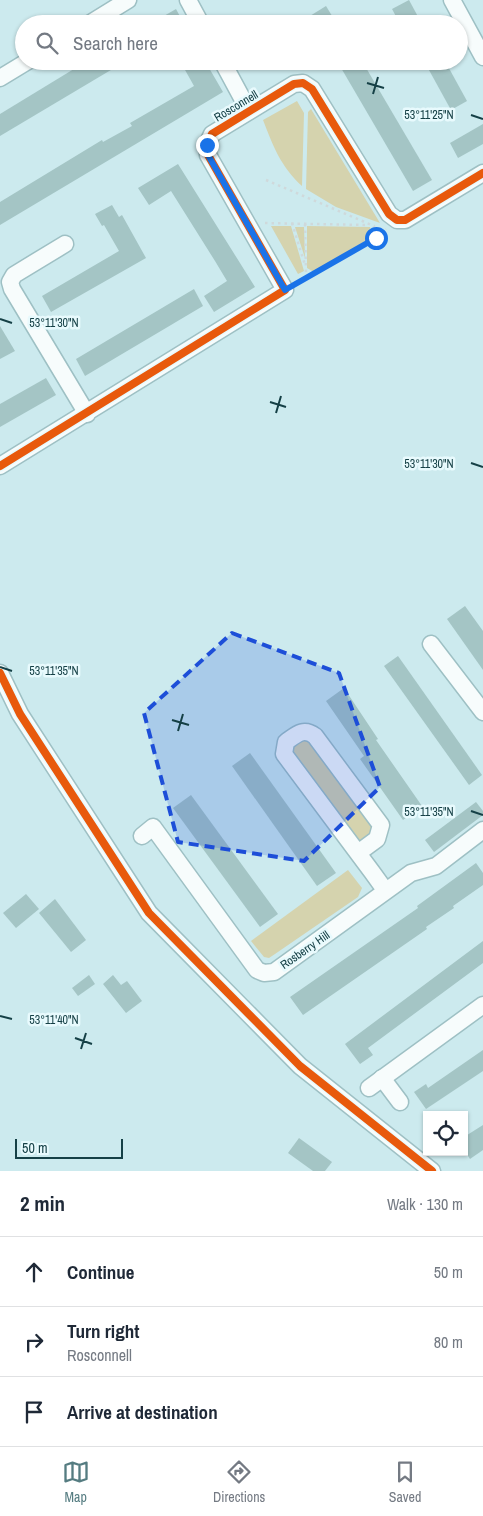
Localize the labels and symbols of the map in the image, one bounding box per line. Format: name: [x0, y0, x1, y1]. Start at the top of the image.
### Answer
street label: Rosconnell: [211, 87, 261, 125]
text: 53°11'25"N: [404, 107, 454, 123]
route end: [196, 134, 219, 157]
route start: [365, 227, 388, 250]
text: 53°11'30"N: [29, 315, 79, 331]
text: 53°11'30"N: [404, 456, 454, 472]
text: 53°11'35"N: [29, 663, 79, 679]
text: 53°11'35"N: [404, 804, 454, 820]
street label: Rosberry Hill: [277, 927, 333, 973]
text: 53°11'40"N: [29, 1012, 79, 1028]
scale bar: [15, 1136, 122, 1159]

